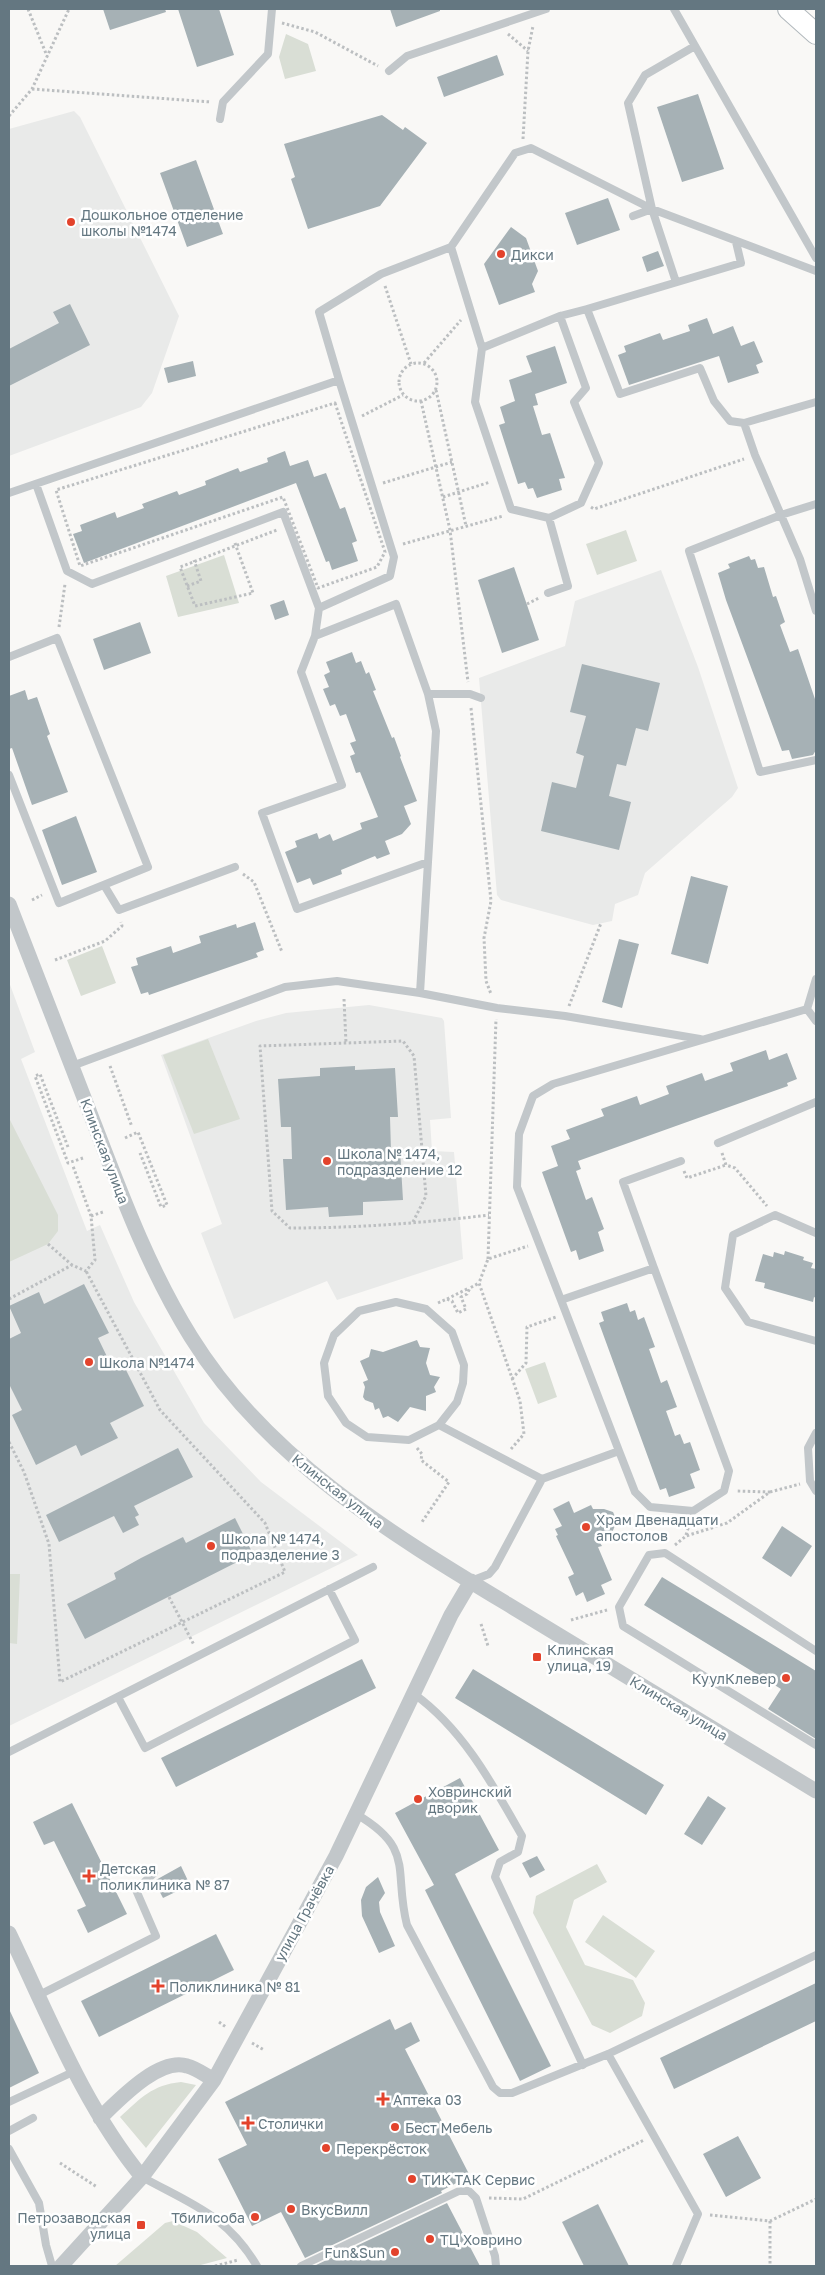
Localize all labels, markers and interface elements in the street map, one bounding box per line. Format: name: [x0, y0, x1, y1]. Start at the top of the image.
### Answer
place label: Дошкольное отделение школы №1474: [81, 206, 243, 239]
marker: Дошкольное отделение школы №1474: [65, 216, 77, 228]
place label: Дикси: [511, 246, 554, 263]
marker: Дикси: [495, 248, 507, 260]
street label: Клинская улица: [77, 1096, 133, 1206]
place label: Школа № 1474, подразделение 12: [337, 1145, 462, 1178]
marker: Школа № 1474, подразделение 12: [321, 1155, 333, 1167]
place label: Школа №1474: [99, 1354, 195, 1371]
marker: Школа №1474: [83, 1356, 95, 1368]
street label: Клинская улица: [289, 1450, 387, 1532]
place label: Храм Двенадцати апостолов: [596, 1511, 719, 1544]
marker: Храм Двенадцати апостолов: [580, 1521, 592, 1533]
place label: Школа № 1474, подразделение 3: [221, 1530, 340, 1563]
marker: Школа № 1474, подразделение 3: [205, 1540, 217, 1552]
place label: Клинская улица, 19: [547, 1641, 614, 1674]
marker: Клинская улица, 19: [531, 1651, 543, 1663]
place label: КуулКлевер: [692, 1670, 776, 1687]
street label: Клинская улица: [627, 1672, 731, 1744]
marker: КуулКлевер: [780, 1672, 792, 1684]
place label: Ховринский дворик: [428, 1783, 512, 1816]
marker: Ховринский дворик: [412, 1793, 424, 1805]
place label: Детская поликлиника № 87: [100, 1860, 230, 1893]
street label: улица Грачёвка: [271, 1862, 337, 1964]
marker: Детская поликлиника № 87: [82, 1869, 96, 1883]
place label: Поликлиника № 81: [169, 1978, 300, 1995]
marker: Поликлиника № 81: [151, 1979, 165, 1993]
place label: Аптека 03: [393, 2091, 462, 2108]
marker: Аптека 03: [377, 2093, 389, 2105]
place label: Столички: [258, 2115, 324, 2132]
marker: Столички: [242, 2117, 254, 2129]
place label: Бест Мебель: [405, 2119, 492, 2136]
marker: Бест Мебель: [389, 2121, 401, 2133]
place label: Перекрёсток: [336, 2140, 427, 2157]
marker: Перекрёсток: [320, 2142, 332, 2154]
place label: ТИК ТАК Сервис: [422, 2171, 536, 2188]
marker: ТИК ТАК Сервис: [406, 2173, 418, 2185]
place label: ВкусВилл: [301, 2201, 368, 2218]
marker: ВкусВилл: [285, 2203, 297, 2215]
place label: Петрозаводская улица: [17, 2209, 131, 2242]
place label: Тбилисоба: [171, 2209, 245, 2226]
marker: Тбилисоба: [249, 2211, 261, 2223]
marker: Петрозаводская улица: [135, 2219, 147, 2231]
place label: ТЦ Ховрино: [440, 2231, 522, 2248]
marker: ТЦ Ховрино: [424, 2233, 436, 2245]
place label: Fun&Sun: [324, 2244, 385, 2261]
marker: Fun&Sun: [389, 2246, 401, 2258]

